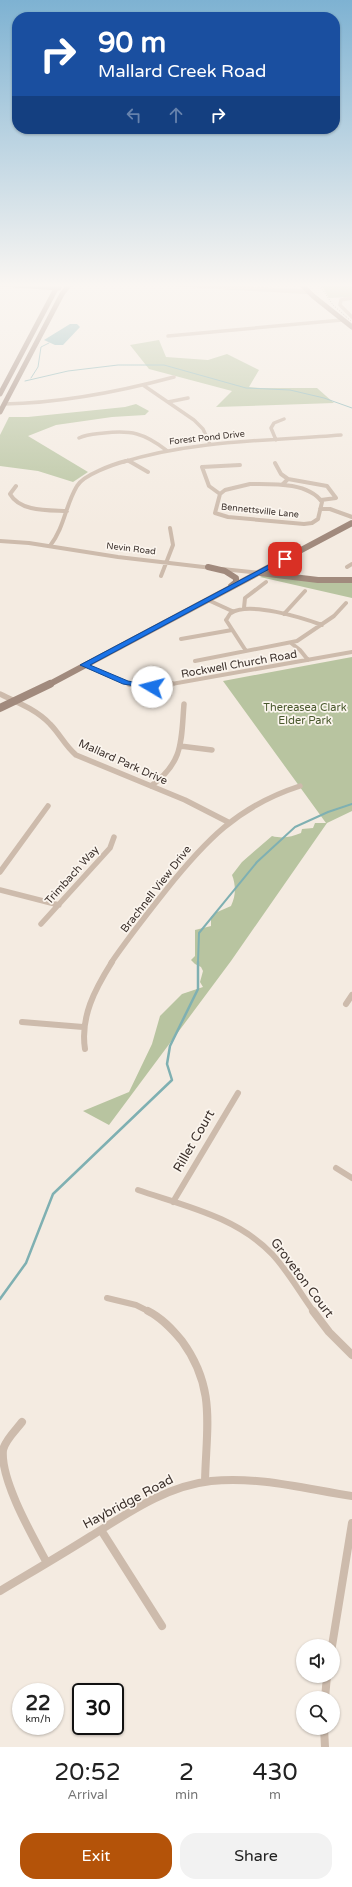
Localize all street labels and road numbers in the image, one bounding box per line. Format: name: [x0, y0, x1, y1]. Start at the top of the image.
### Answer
street label: Forest Pond Drive: [169, 429, 245, 447]
street label: Bennettsville Lane: [221, 501, 299, 521]
street label: Nevin Road: [106, 541, 156, 557]
street label: Rockwell Church Road: [180, 647, 298, 681]
street label: Mallard Park Drive: [77, 737, 169, 787]
street label: Trimbach Way: [42, 843, 102, 907]
street label: Brachnell View Drive: [118, 843, 194, 935]
street label: Rillet Court: [170, 1107, 218, 1175]
street label: Groveton Court: [267, 1235, 337, 1321]
street label: Haybridge Road: [80, 1471, 176, 1533]

